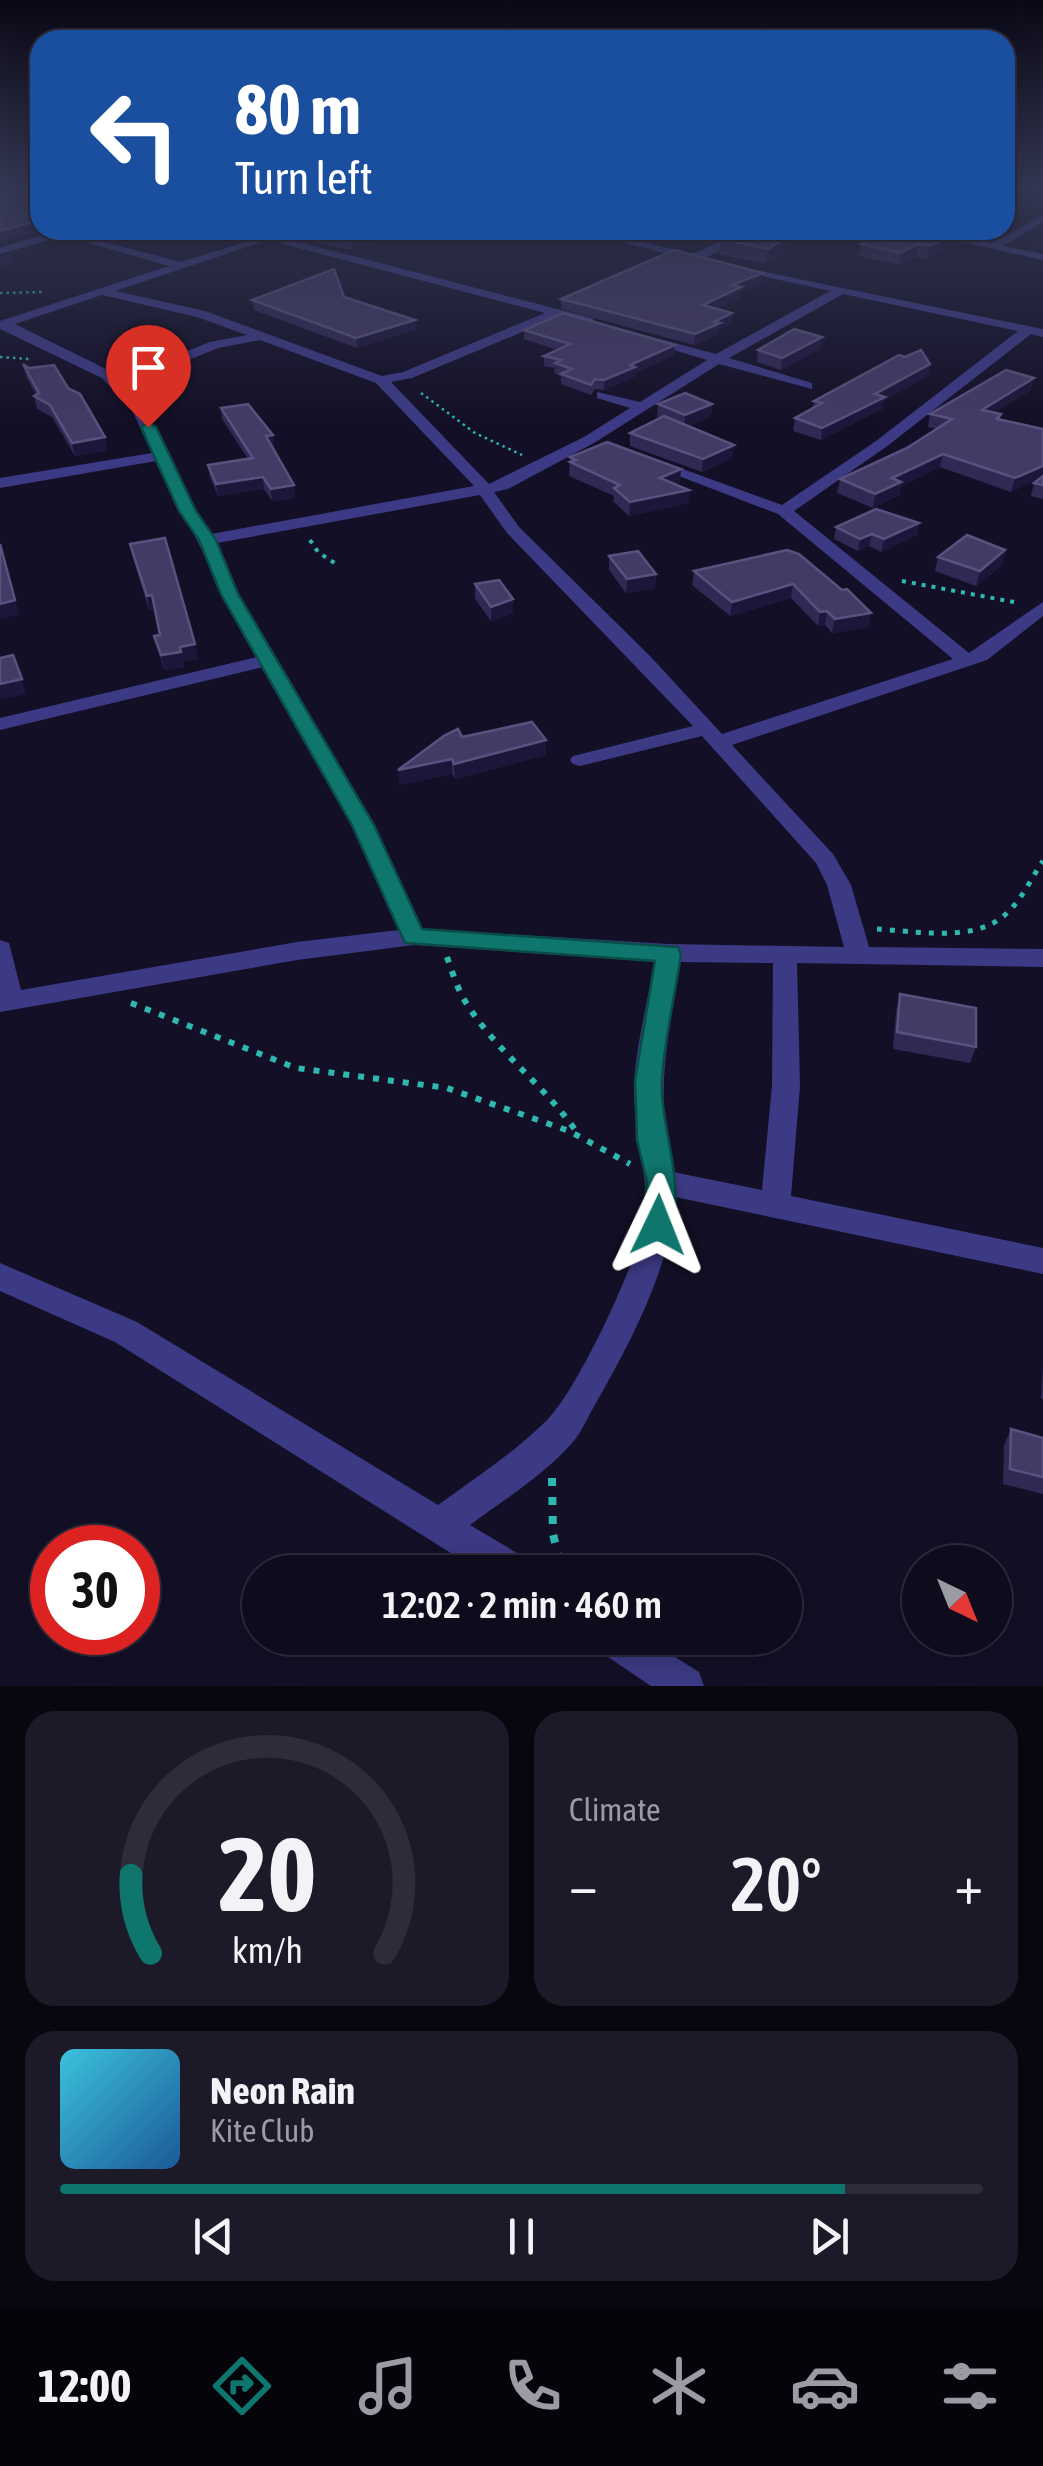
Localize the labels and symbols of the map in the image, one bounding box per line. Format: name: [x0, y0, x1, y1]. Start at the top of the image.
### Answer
pin: [106, 325, 191, 428]
position arrow: [606, 1173, 710, 1277]
speed limit sign: 30: [30, 1525, 160, 1655]
north arrow: [902, 1545, 1012, 1655]

